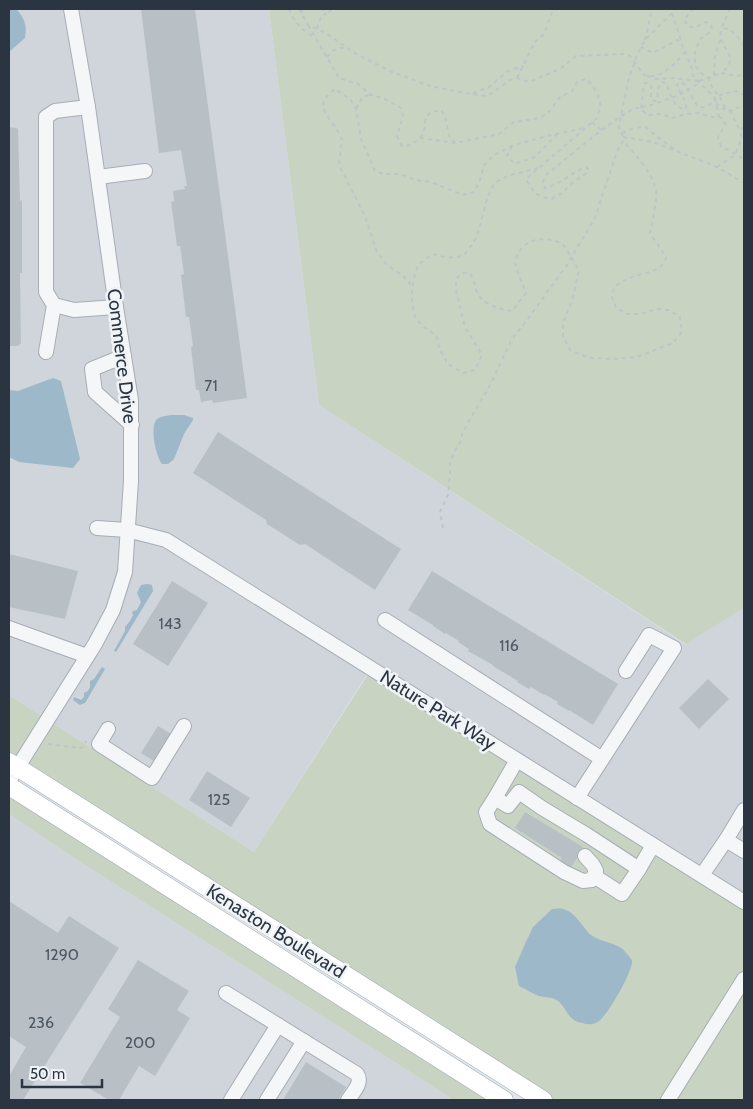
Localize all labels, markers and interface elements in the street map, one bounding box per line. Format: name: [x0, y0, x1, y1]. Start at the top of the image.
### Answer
street label: Commerce Drive: [102, 287, 142, 425]
house number: 71: [204, 376, 218, 395]
house number: 143: [158, 614, 182, 633]
house number: 116: [499, 636, 519, 655]
street label: Nature Park Way: [376, 665, 501, 755]
house number: 125: [208, 790, 230, 809]
street label: Kenaston Boulevard: [202, 879, 350, 983]
house number: 1290: [45, 945, 79, 964]
house number: 236: [28, 1013, 54, 1032]
house number: 200: [125, 1033, 155, 1052]
scale bar: [22, 1056, 102, 1088]
text: 50 m: [30, 1065, 65, 1083]

